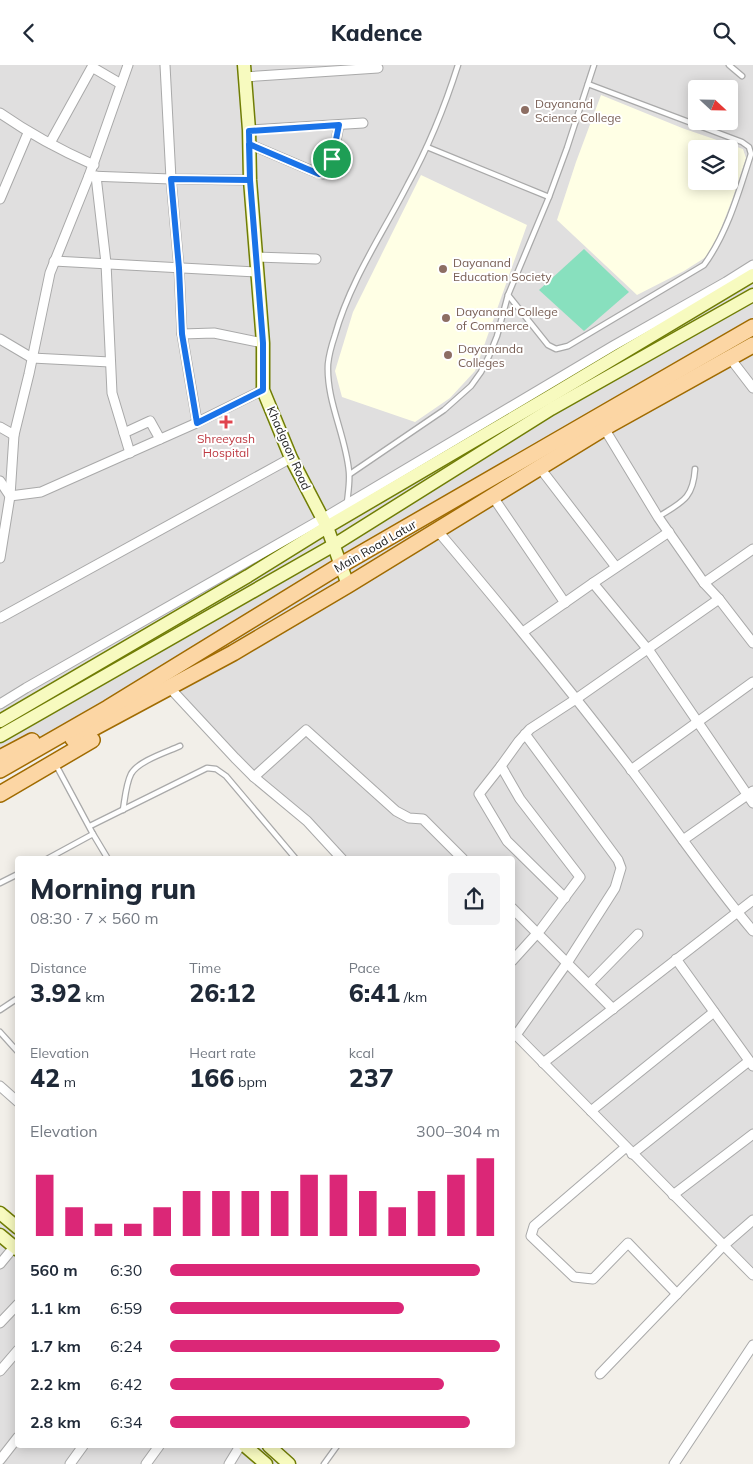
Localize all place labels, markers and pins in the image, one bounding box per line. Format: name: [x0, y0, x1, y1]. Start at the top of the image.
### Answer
place label: Dayanand Science College: [535, 96, 621, 125]
marker: Dayanand Science College: [519, 104, 531, 116]
pin: [311, 138, 353, 180]
place label: Dayanand Education Society: [453, 255, 552, 284]
marker: Dayanand Education Society: [437, 263, 449, 275]
place label: Dayanand College of Commerce: [456, 304, 558, 333]
marker: Dayanand College of Commerce: [440, 312, 452, 324]
place label: Dayananda Colleges: [458, 341, 523, 370]
marker: Dayananda Colleges: [442, 349, 454, 361]
marker: Shreeyash Hospital: [219, 415, 233, 429]
place label: Shreeyash Hospital: [197, 431, 255, 460]

